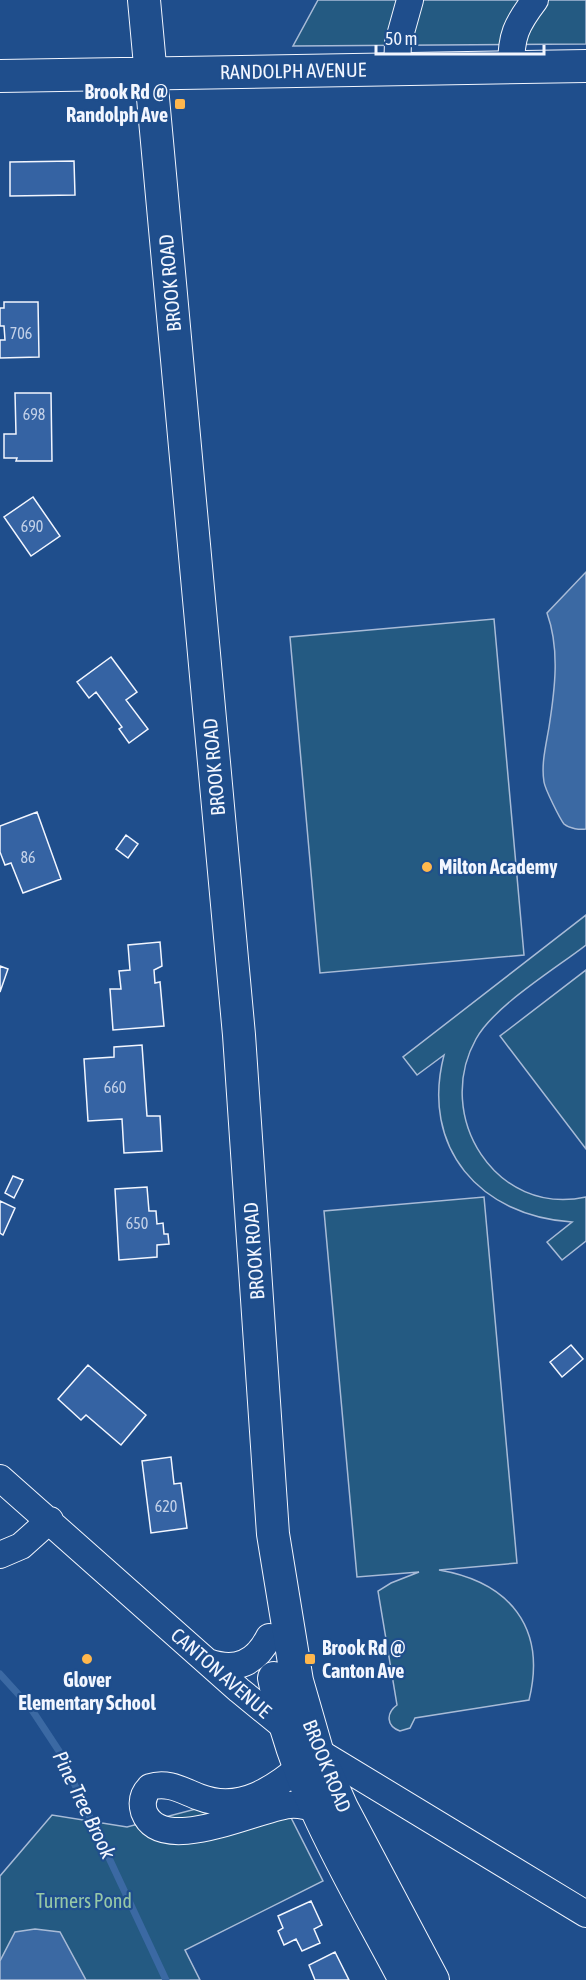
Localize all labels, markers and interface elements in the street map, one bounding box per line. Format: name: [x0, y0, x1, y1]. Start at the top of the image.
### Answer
scale bar: [376, 18, 544, 56]
text: 50 m: [385, 28, 417, 49]
street label: RANDOLPH AVENUE: [220, 58, 367, 83]
place label: Brook Rd @ Randolph Ave: [66, 80, 168, 126]
marker: Brook Rd @ Randolph Ave: [173, 97, 187, 111]
street label: BROOK ROAD: [154, 233, 185, 333]
house number: 706: [10, 324, 32, 342]
house number: 698: [23, 405, 45, 423]
house number: 690: [21, 517, 43, 535]
street label: BROOK ROAD: [198, 717, 229, 817]
house number: 86: [20, 848, 36, 866]
place label: Milton Academy: [439, 855, 558, 878]
marker: Milton Academy: [420, 860, 434, 874]
house number: 660: [104, 1078, 126, 1096]
street label: BROOK ROAD: [239, 1202, 268, 1301]
house number: 650: [126, 1214, 148, 1232]
house number: 620: [155, 1497, 177, 1515]
street label: CANTON AVENUE: [167, 1623, 276, 1723]
place label: Brook Rd @ Canton Ave: [322, 1636, 406, 1682]
marker: Glover Elementary School: [80, 1652, 94, 1666]
marker: Brook Rd @ Canton Ave: [303, 1652, 317, 1666]
place label: Glover Elementary School: [18, 1668, 156, 1714]
street label: BROOK ROAD: [299, 1716, 356, 1815]
water label: Pine Tree Brook: [49, 1747, 122, 1863]
park label: Turners Pond: [36, 1889, 132, 1912]

